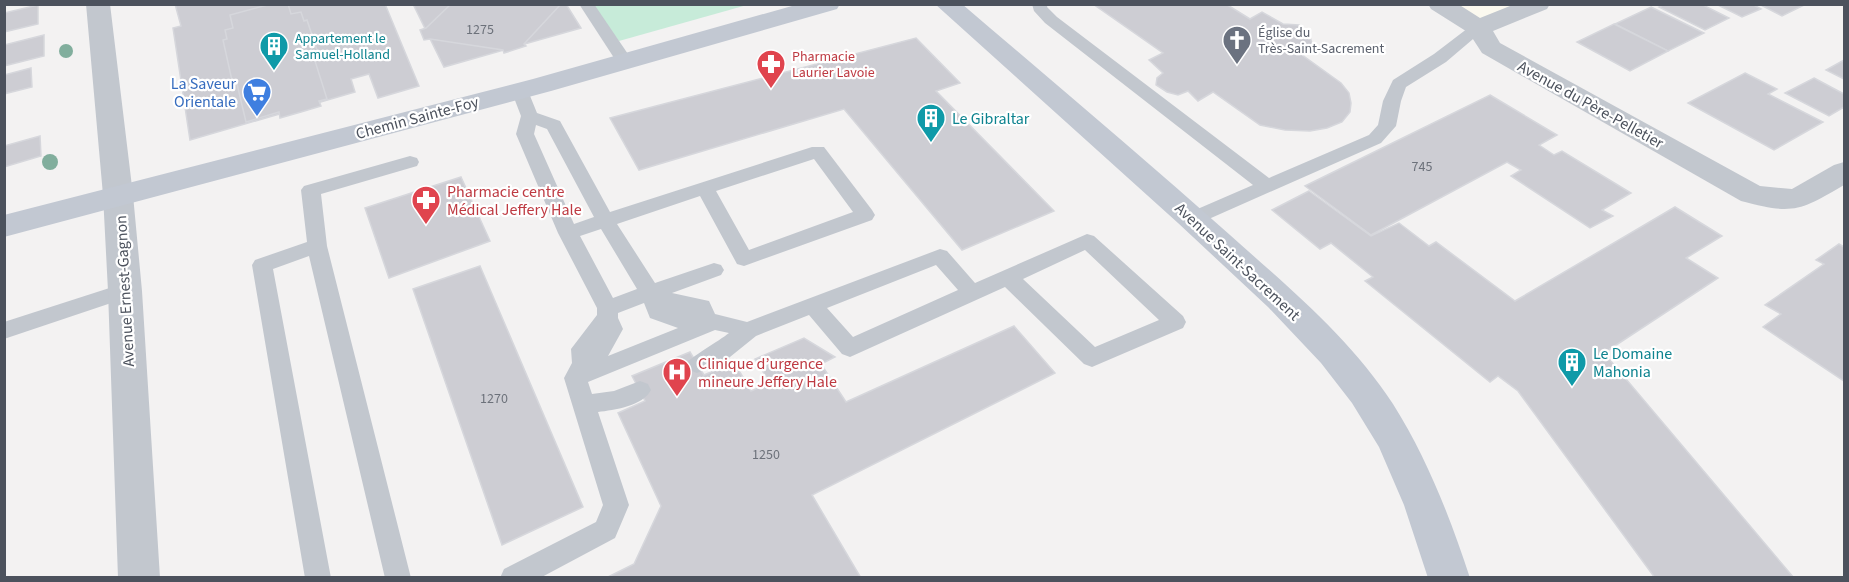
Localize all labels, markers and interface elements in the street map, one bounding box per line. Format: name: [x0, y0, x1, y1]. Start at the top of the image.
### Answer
house number: 1275: [466, 20, 494, 40]
place label: Église du Très-Saint-Sacrement: [1258, 23, 1385, 59]
church icon: Église du Très-Saint-Sacrement: [1221, 24, 1253, 66]
place label: Appartement le Samuel-Holland: [295, 29, 390, 65]
building icon: Appartement le Samuel-Holland: [258, 30, 290, 72]
place label: Pharmacie Laurier Lavoie: [792, 47, 875, 83]
pharmacy icon: Pharmacie Laurier Lavoie: [755, 48, 787, 90]
street label: Avenue du Père-Pelletier: [1514, 56, 1668, 154]
place label: La Saveur Orientale: [171, 73, 236, 113]
supermarket icon: La Saveur Orientale: [241, 76, 273, 118]
street label: Chemin Sainte-Foy: [353, 91, 482, 145]
building icon: Le Gibraltar: [915, 102, 947, 144]
place label: Le Gibraltar: [952, 108, 1030, 130]
house number: 745: [1412, 157, 1432, 177]
place label: Pharmacie centre Médical Jeffery Hale: [447, 181, 582, 221]
pharmacy icon: Pharmacie centre Médical Jeffery Hale: [410, 184, 442, 226]
street label: Avenue Saint-Sacrement: [1170, 198, 1305, 326]
street label: Avenue Ernest-Gagnon: [110, 215, 140, 367]
place label: Le Domaine Mahonia: [1593, 343, 1672, 383]
building icon: Le Domaine Mahonia: [1556, 346, 1588, 388]
place label: Clinique d’urgence mineure Jeffery Hale: [698, 353, 837, 393]
hospital icon: Clinique d’urgence mineure Jeffery Hale: [661, 356, 693, 398]
house number: 1270: [480, 389, 508, 409]
house number: 1250: [752, 445, 780, 465]

